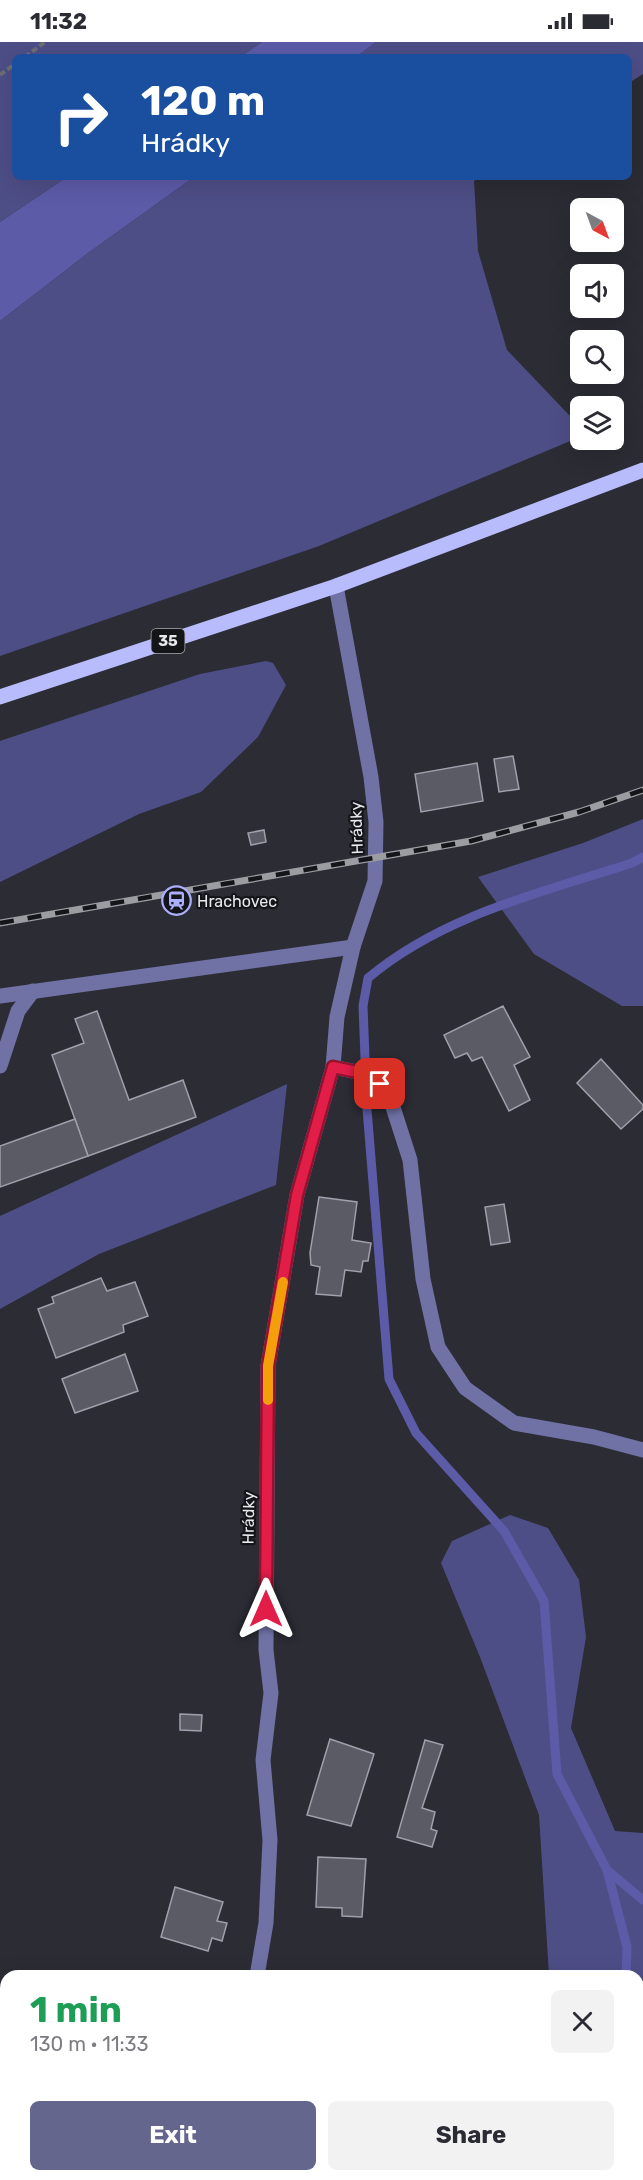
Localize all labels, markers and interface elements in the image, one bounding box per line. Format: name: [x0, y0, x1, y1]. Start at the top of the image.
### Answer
text: 11:32: [30, 8, 87, 35]
text: 120 m: [141, 76, 265, 126]
icon: right: [42, 78, 120, 156]
text: Hrádky: [141, 127, 230, 159]
north arrow: [570, 198, 624, 252]
map controls: [570, 198, 624, 450]
button: sound: [570, 264, 624, 318]
button: search: [570, 330, 624, 384]
button: layers: [570, 396, 624, 450]
road number: 35: [152, 629, 184, 653]
street label: Hrádky: [346, 801, 367, 855]
station icon: Hrachovec: [160, 885, 192, 917]
place label: Hrachovec: [197, 892, 277, 911]
pin: [354, 1058, 405, 1109]
icon: arrive: [363, 1067, 396, 1100]
street label: Hrádky: [239, 1491, 258, 1545]
position arrow: [234, 1577, 298, 1641]
text: 1 min: [30, 1988, 122, 2031]
button: close: [551, 1990, 614, 2053]
text: 130 m · 11:33: [30, 2032, 149, 2056]
button: Exit: [30, 2101, 316, 2170]
button: Share: [328, 2101, 614, 2170]

